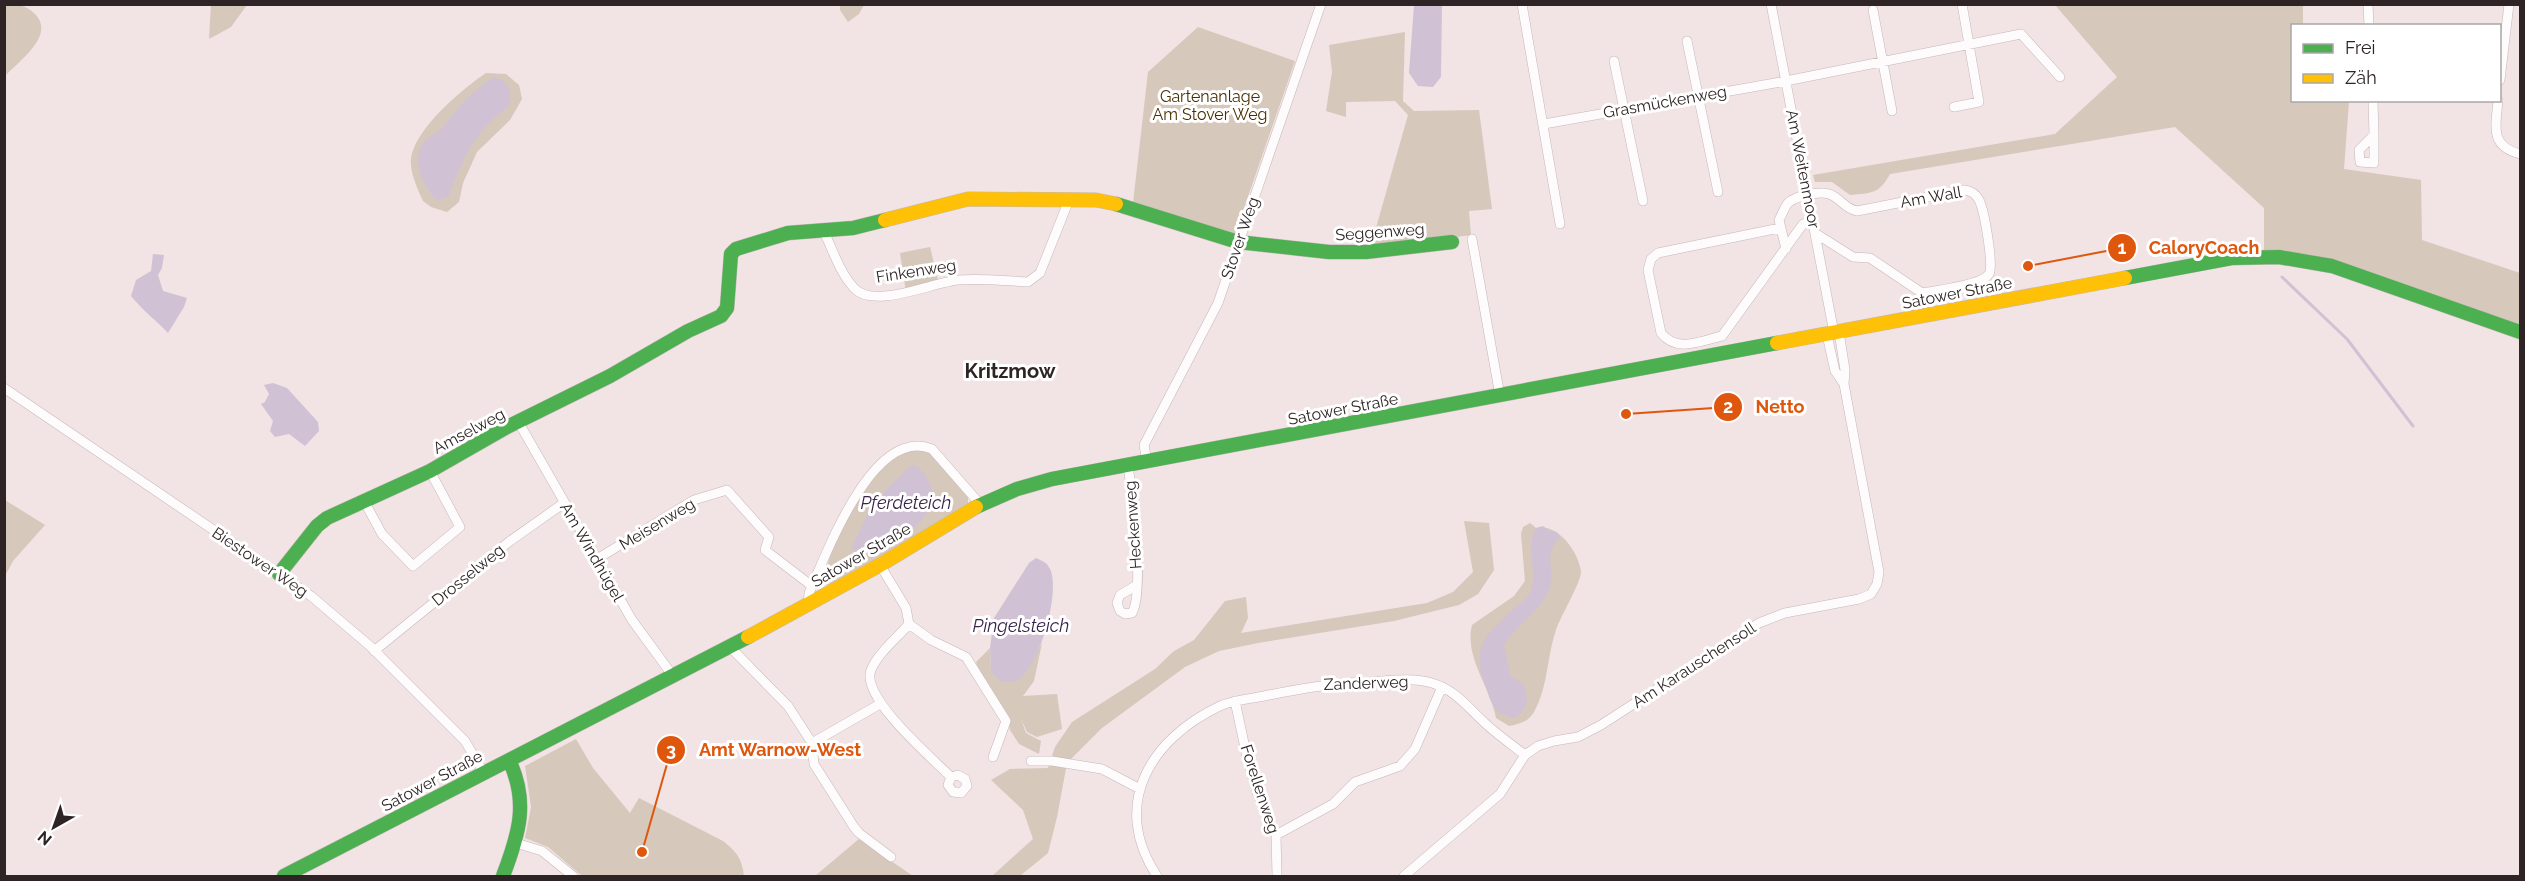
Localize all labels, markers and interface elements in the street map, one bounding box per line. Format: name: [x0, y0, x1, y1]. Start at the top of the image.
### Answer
legend: [2291, 24, 2501, 102]
text: Frei: [2345, 37, 2375, 58]
text: Zäh: [2345, 67, 2377, 88]
street label: Grasmückenweg: [1602, 82, 1728, 122]
park label: Gartenanlage Am Stover Weg: [1153, 87, 1267, 124]
street label: Am Weitenmoor: [1782, 108, 1824, 231]
street label: Am Wall: [1899, 182, 1964, 212]
street label: Stover Weg: [1217, 195, 1263, 281]
street label: Seggenweg: [1335, 219, 1425, 245]
callout: CaloryCoach: [2107, 230, 2272, 266]
text: 1: [2118, 237, 2127, 258]
text: CaloryCoach: [2149, 237, 2259, 258]
street label: Finkenweg: [875, 255, 957, 287]
street label: Satower Straße: [1900, 273, 2014, 313]
district label: Kritzmow: [965, 359, 1056, 383]
street label: Satower Straße: [1286, 389, 1400, 429]
callout: Netto: [1713, 389, 1816, 425]
text: 2: [1723, 396, 1733, 417]
text: Netto: [1756, 396, 1805, 417]
street label: Amselweg: [430, 404, 508, 458]
street label: Heckenweg: [1120, 480, 1146, 570]
water label: Pferdeteich: [861, 492, 951, 513]
street label: Meisenweg: [616, 494, 698, 554]
street label: Am Windhügel: [556, 499, 628, 605]
street label: Satower Straße: [808, 519, 914, 591]
street label: Biestower Weg: [208, 523, 312, 601]
street label: Drosselweg: [428, 540, 508, 610]
water label: Pingelsteich: [973, 615, 1069, 636]
street label: Am Karauschensoll: [1629, 618, 1760, 712]
street label: Zanderweg: [1323, 672, 1409, 694]
callout: Amt Warnow-West: [656, 732, 873, 768]
text: 3: [666, 739, 676, 760]
text: Amt Warnow-West: [699, 739, 861, 760]
street label: Forellenweg: [1237, 742, 1283, 836]
street label: Satower Straße: [378, 746, 486, 816]
north arrow: [24, 797, 84, 857]
text: N: [34, 827, 55, 849]

